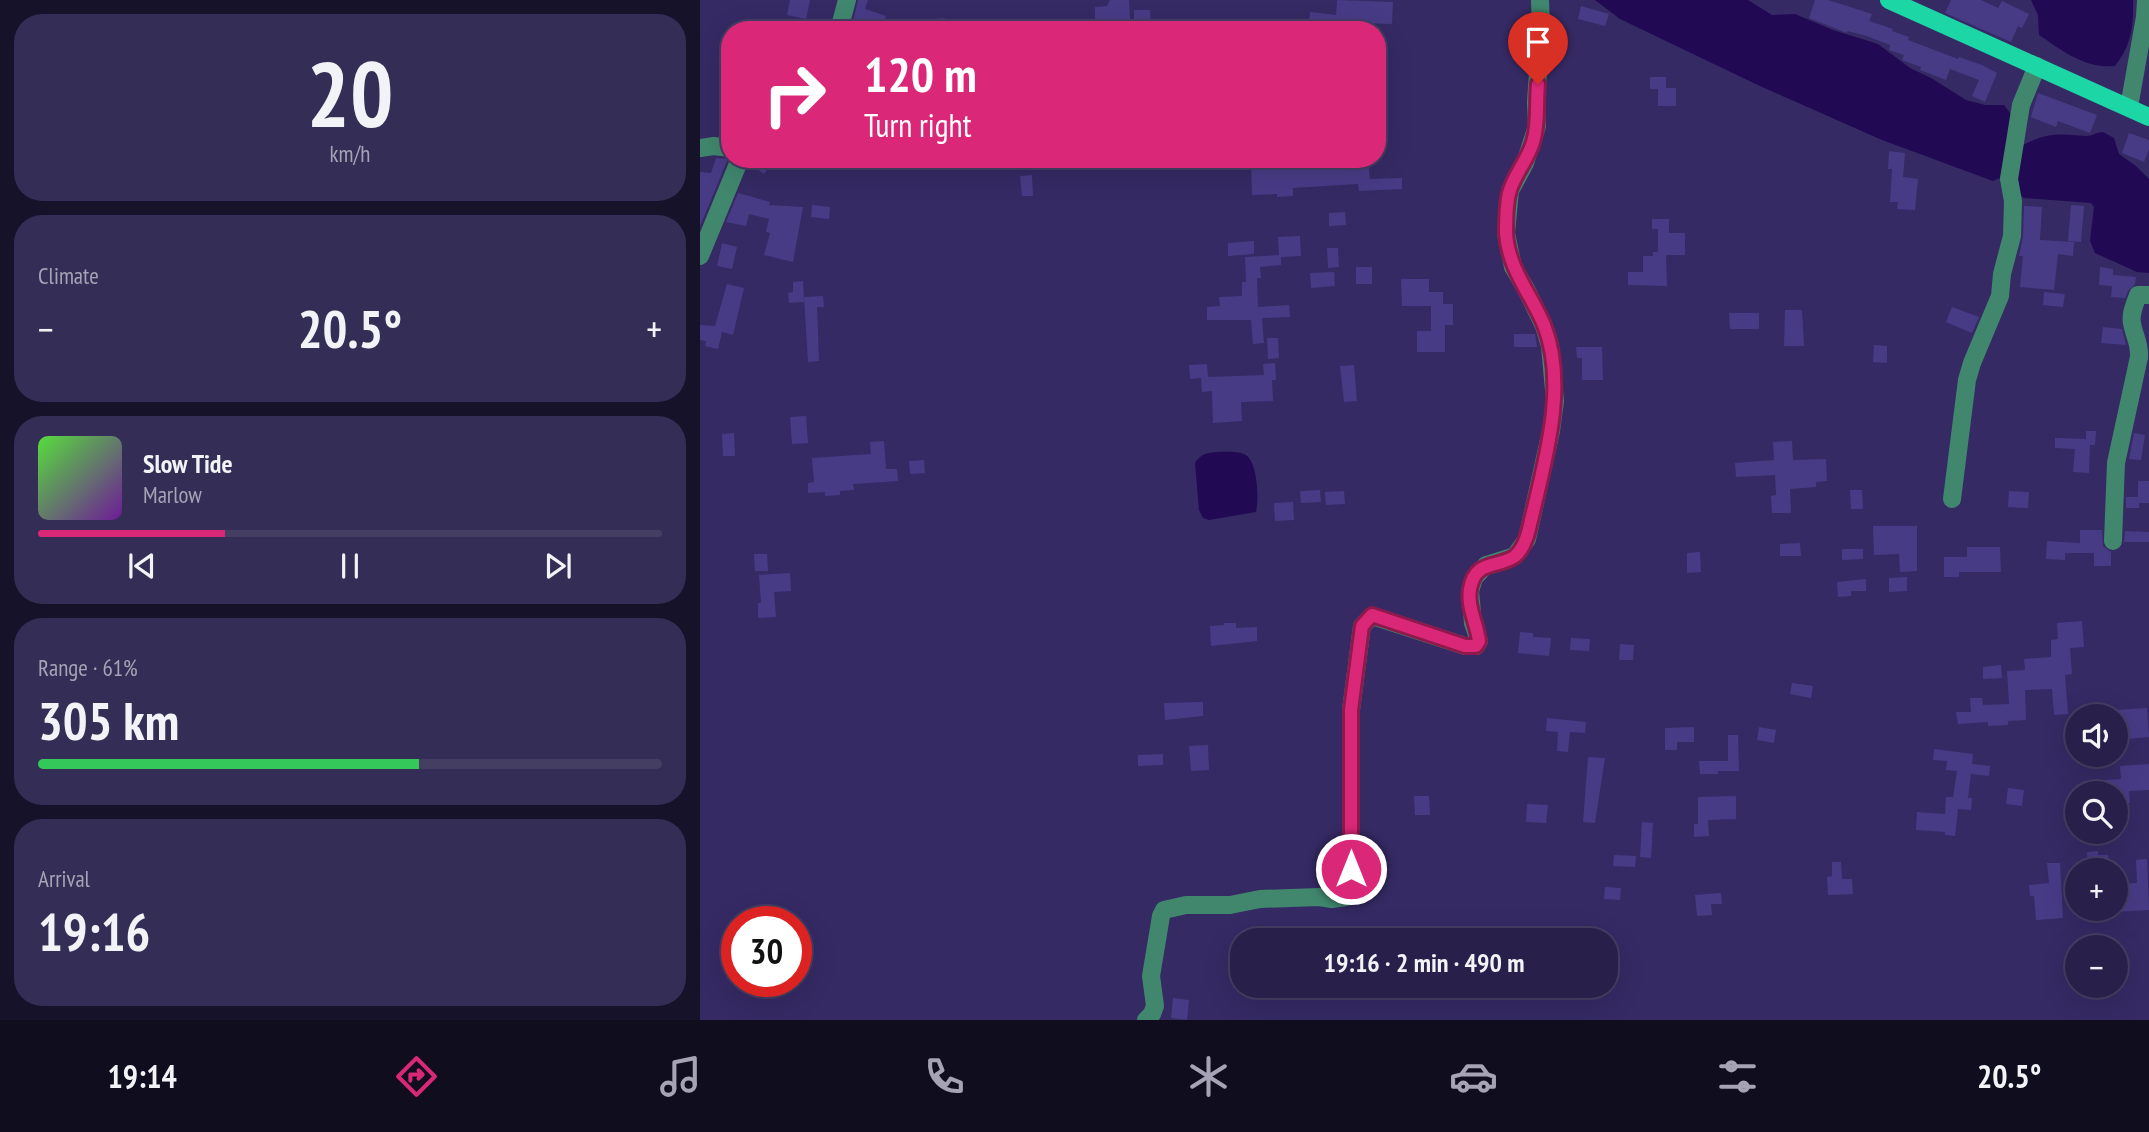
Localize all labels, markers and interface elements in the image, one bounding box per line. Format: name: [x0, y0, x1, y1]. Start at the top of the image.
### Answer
pin: [1508, 12.0, 1568, 84]
icon: arrive: [1519, 23, 1557, 61]
text: 20: [307, 34, 394, 152]
text: 120 m: [864, 42, 977, 106]
icon: right: [749, 49, 840, 140]
text: Turn right: [864, 104, 972, 146]
text: km/h: [330, 139, 370, 168]
text: Climate: [38, 261, 99, 290]
text: 20.5°: [298, 295, 402, 362]
text: −: [38, 304, 54, 353]
text: +: [646, 304, 662, 353]
text: Slow Tide: [143, 447, 233, 480]
text: Marlow: [143, 480, 202, 509]
icon: previous: [123, 547, 161, 585]
icon: pause: [331, 547, 369, 585]
icon: next: [539, 547, 577, 585]
text: Range · 61%: [38, 653, 138, 682]
text: 305 km: [38, 687, 179, 754]
map controls: [2065, 704, 2128, 998]
button: sound: [2065, 704, 2128, 767]
button: search: [2065, 781, 2128, 844]
position arrow: [1314, 832, 1388, 906]
button: +: [2065, 858, 2128, 921]
text: Arrival: [38, 864, 90, 893]
text: 19:16: [38, 898, 150, 965]
speed limit sign: 30: [721, 906, 812, 997]
button: −: [2065, 935, 2128, 998]
text: 19:16 · 2 min · 490 m: [1324, 946, 1524, 979]
icon: directions: [392, 1052, 441, 1101]
icon: music: [656, 1052, 705, 1101]
icon: phone: [920, 1052, 969, 1101]
icon: climate: [1184, 1052, 1233, 1101]
icon: car: [1449, 1052, 1498, 1101]
icon: filters: [1713, 1052, 1762, 1101]
text: 19:14: [108, 1055, 177, 1097]
text: 20.5°: [1977, 1055, 2041, 1097]

